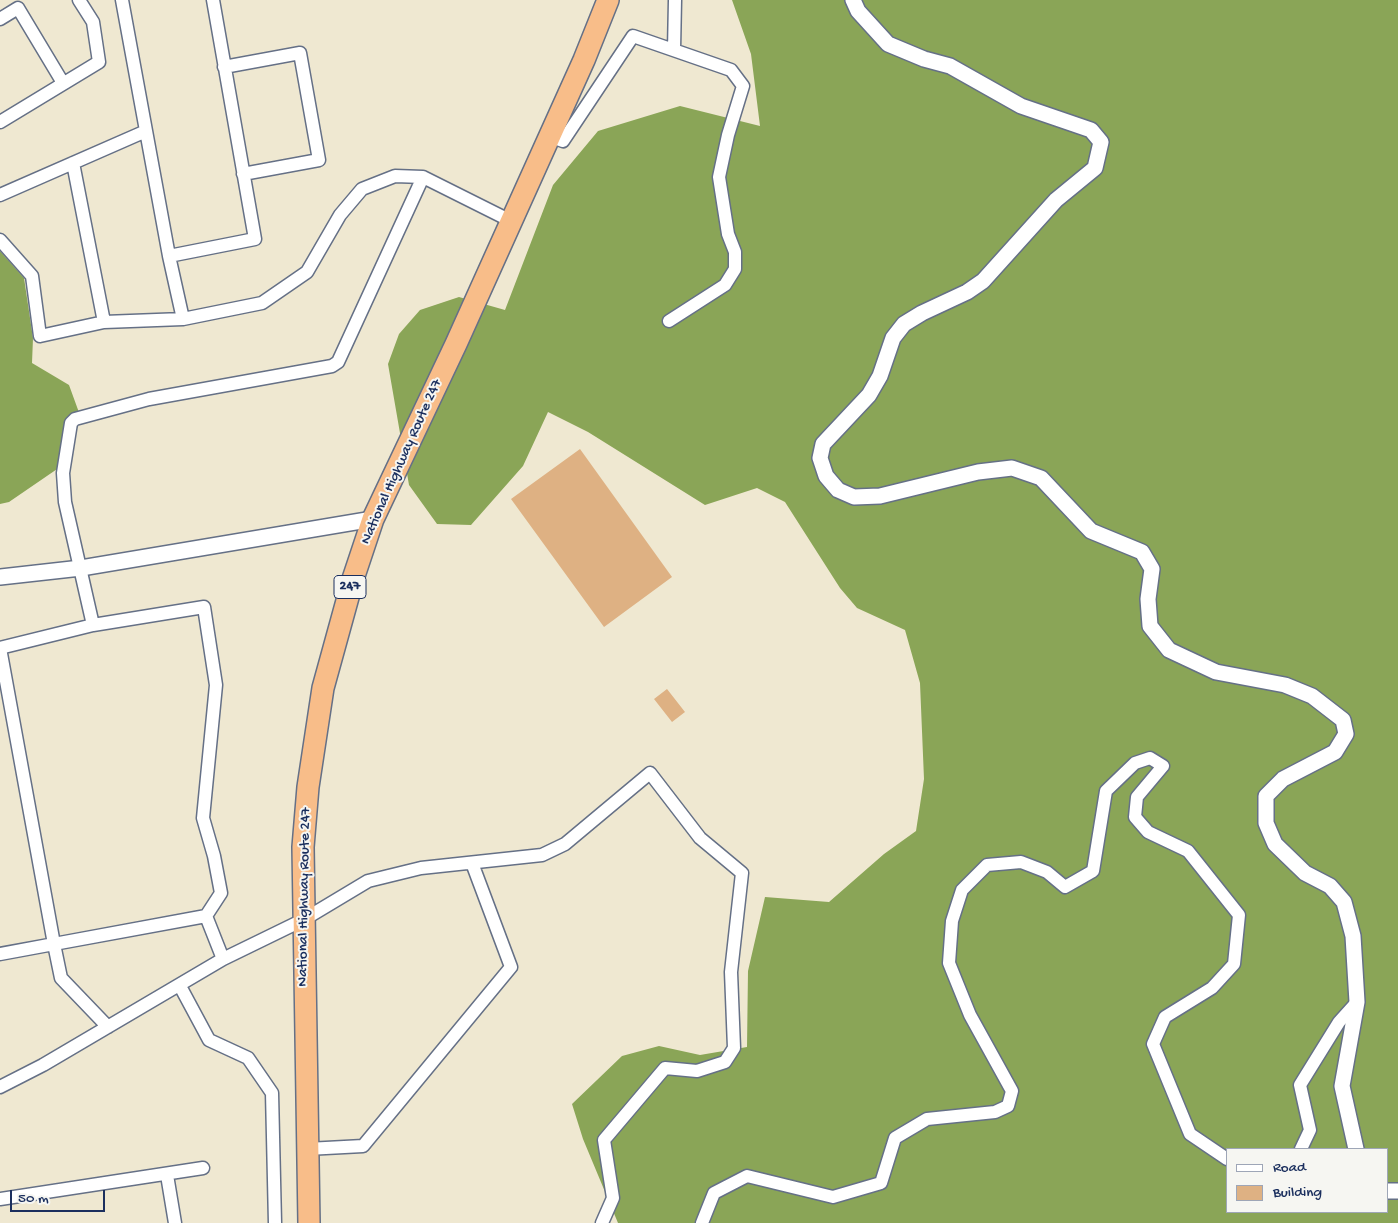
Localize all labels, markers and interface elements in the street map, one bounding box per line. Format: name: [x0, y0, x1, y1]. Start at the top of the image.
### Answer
street label: National Highway Route 247: [357, 376, 447, 548]
road number: 247: [334, 576, 366, 598]
street label: National Highway Route 247: [294, 807, 316, 987]
legend: [1226, 1148, 1388, 1213]
text: Road: [1273, 1159, 1306, 1177]
scale bar: [12, 1180, 108, 1212]
text: Building: [1273, 1184, 1322, 1202]
text: 50 m: [18, 1190, 49, 1208]

